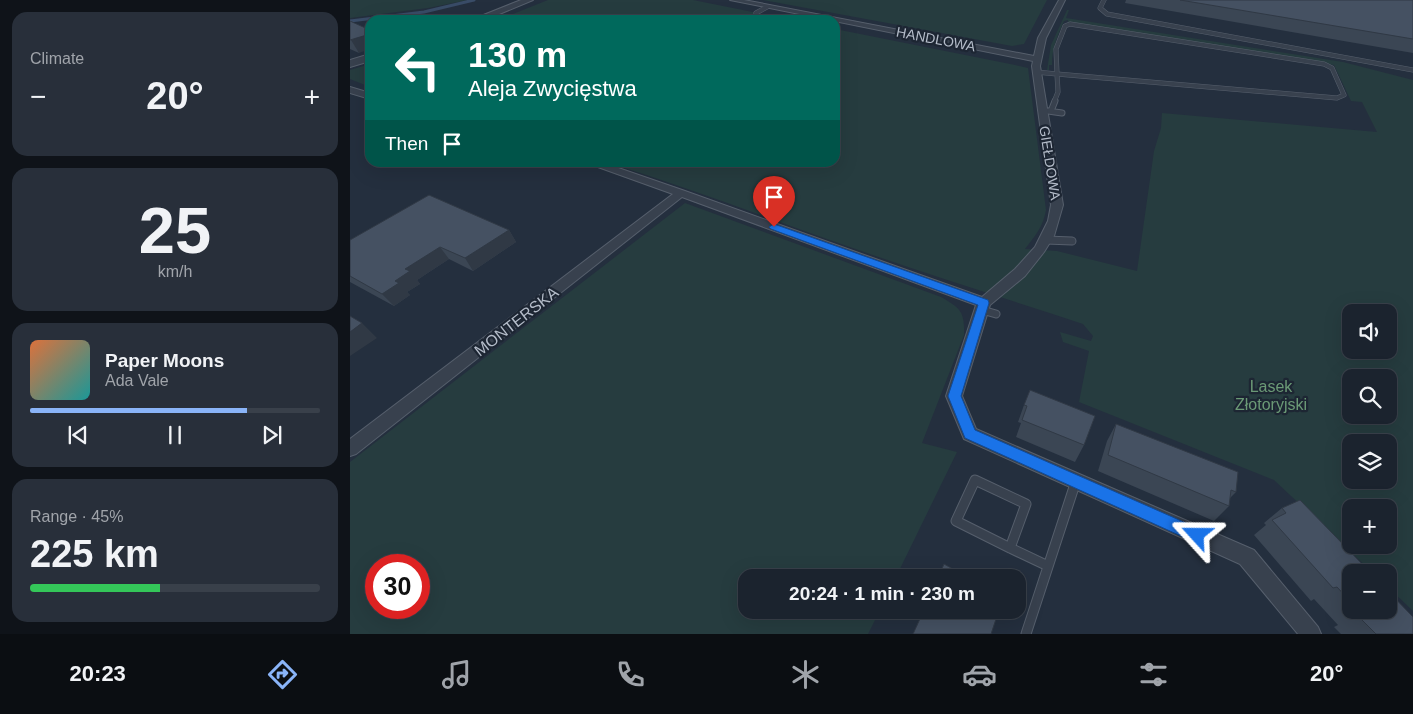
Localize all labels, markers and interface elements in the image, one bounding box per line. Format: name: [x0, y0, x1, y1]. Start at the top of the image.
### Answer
street label: HANDLOWA: [895, 23, 978, 55]
icon: left: [385, 35, 450, 100]
text: 130 m: [468, 35, 567, 74]
text: Climate: [30, 50, 84, 67]
text: 20°: [146, 75, 204, 117]
text: Aleja Zwycięstwa: [468, 76, 637, 101]
text: −: [30, 81, 46, 112]
text: +: [304, 81, 320, 112]
street label: GIEŁDOWA: [1036, 125, 1064, 202]
icon: arrive: [438, 130, 466, 158]
text: Then: [385, 133, 428, 154]
pin: [753, 176, 795, 227]
icon: arrive: [760, 183, 788, 211]
text: 25: [139, 194, 211, 267]
text: km/h: [158, 263, 192, 280]
street label: MONTERSKA: [471, 283, 562, 359]
map controls: [1342, 304, 1397, 619]
button: sound: [1342, 304, 1397, 359]
text: Paper Moons: [105, 350, 224, 371]
button: search: [1342, 369, 1397, 424]
text: Ada Vale: [105, 372, 169, 389]
park label: Lasek Złotoryjski: [1235, 378, 1307, 413]
icon: previous: [64, 421, 92, 449]
icon: pause: [161, 421, 189, 449]
icon: next: [258, 421, 286, 449]
button: layers: [1342, 434, 1397, 489]
button: +: [1342, 499, 1397, 554]
text: Range · 45%: [30, 508, 123, 525]
position arrow: [1170, 508, 1222, 560]
text: 225 km: [30, 533, 159, 575]
speed limit sign: 30: [365, 554, 430, 619]
button: −: [1342, 564, 1397, 619]
text: 20:24 · 1 min · 230 m: [789, 583, 975, 604]
icon: directions: [265, 657, 300, 692]
icon: music: [439, 657, 474, 692]
icon: phone: [613, 657, 648, 692]
icon: climate: [788, 657, 823, 692]
icon: car: [962, 657, 997, 692]
icon: filters: [1136, 657, 1171, 692]
text: 20:23: [70, 661, 126, 686]
text: 20°: [1310, 661, 1343, 686]

